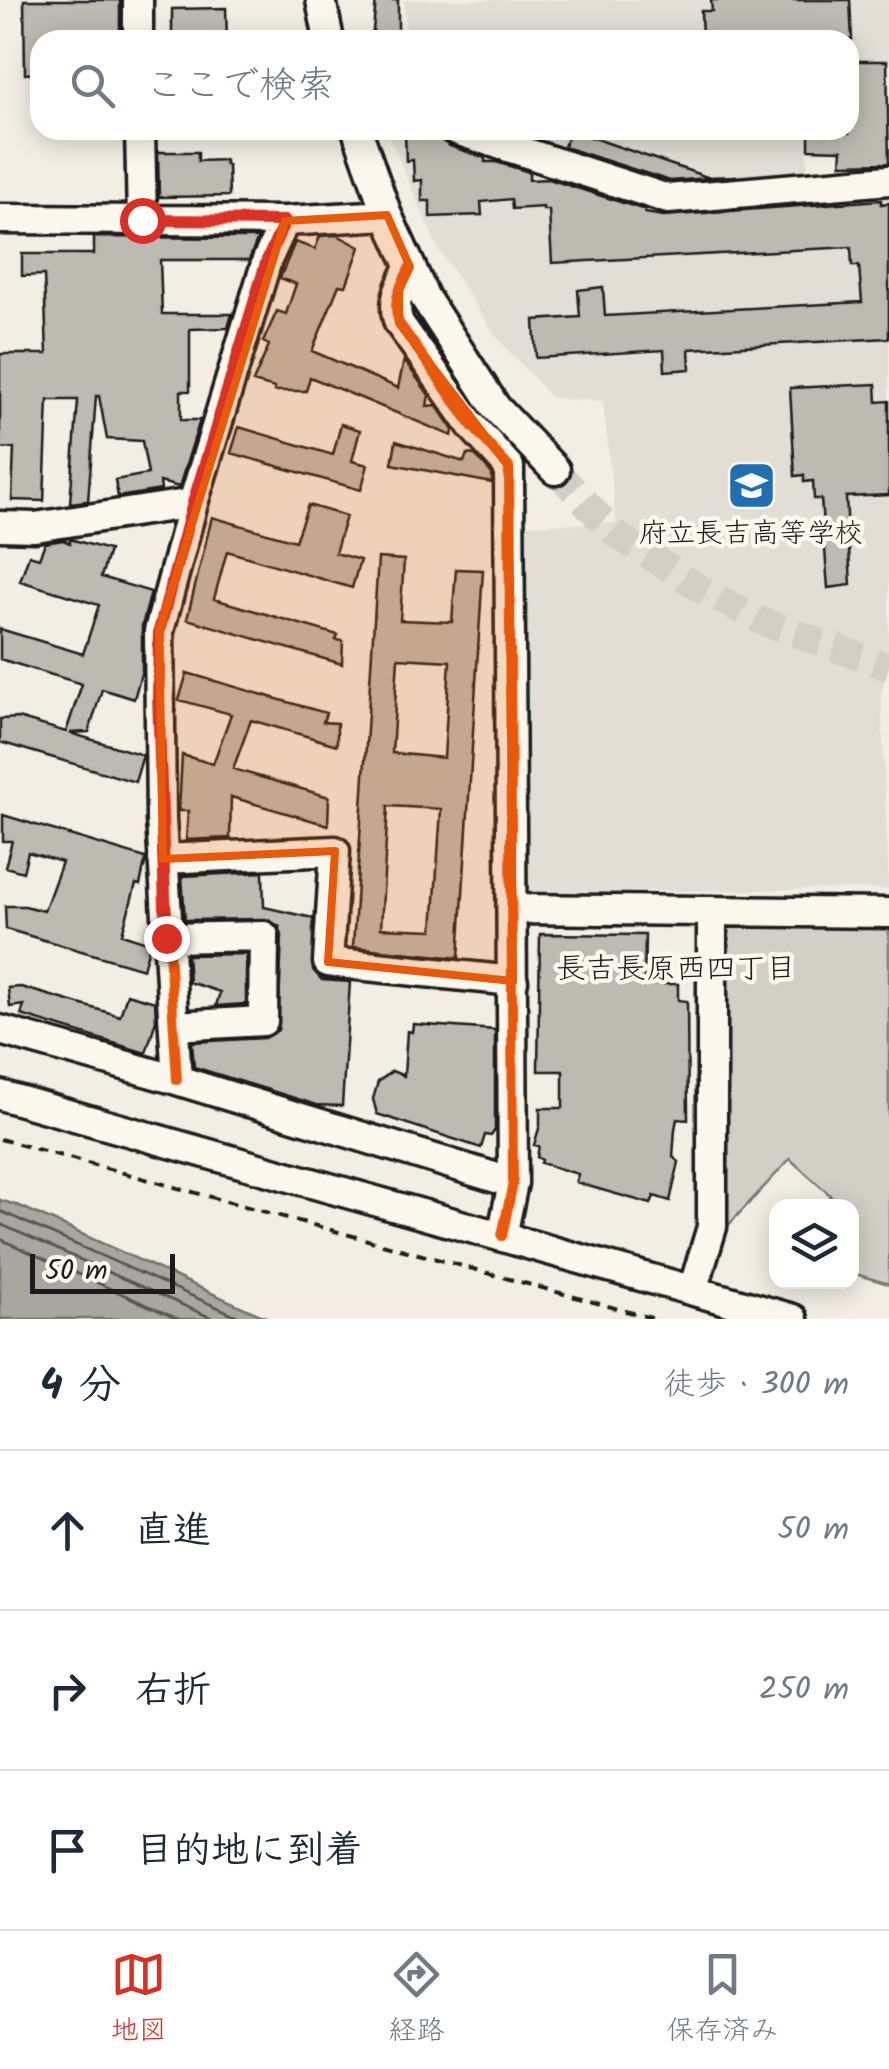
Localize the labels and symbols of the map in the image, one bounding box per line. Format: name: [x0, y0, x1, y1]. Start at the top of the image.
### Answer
route start: [120, 198, 166, 244]
school or university icon: 府立長吉高等学校: [725, 459, 777, 511]
place label: 府立長吉高等学校: [639, 512, 863, 557]
route end: [144, 916, 190, 962]
district label: 長吉長原西四丁目: [556, 946, 796, 994]
scale bar: [30, 1249, 175, 1294]

